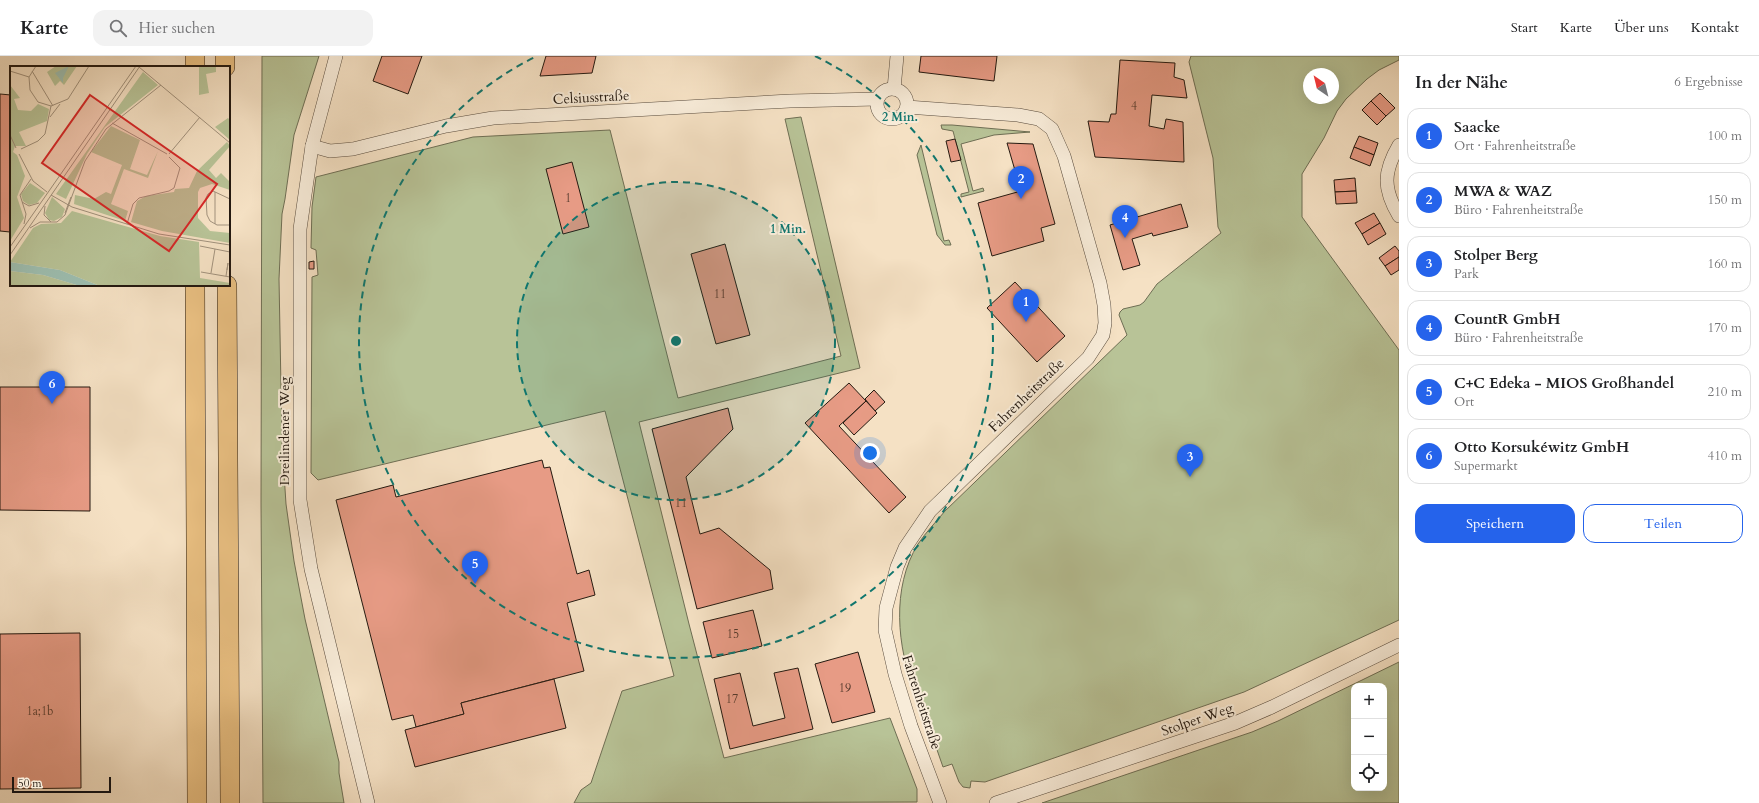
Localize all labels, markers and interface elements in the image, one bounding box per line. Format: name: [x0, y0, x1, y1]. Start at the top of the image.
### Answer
search box: [93, 10, 373, 46]
text: Karte: [20, 15, 69, 41]
icon: search: [107, 17, 129, 39]
text: Hier suchen: [139, 18, 215, 38]
text: Start: [1511, 18, 1538, 37]
text: Karte: [1560, 18, 1592, 37]
text: Über uns: [1614, 18, 1669, 37]
text: Kontakt: [1691, 18, 1739, 37]
inset map: [10, 66, 230, 286]
north arrow: [1303, 68, 1339, 104]
text: In der Nähe: [1415, 71, 1508, 94]
text: 6 Ergebnisse: [1674, 73, 1743, 91]
street label: Celsiusstraße: [552, 86, 630, 109]
house number: 4: [1131, 98, 1137, 114]
text: 2 Min.: [882, 109, 918, 125]
text: Saacke: [1454, 117, 1500, 137]
text: 1: [1426, 127, 1432, 145]
text: 100 m: [1708, 127, 1742, 145]
text: Ort · Fahrenheitstraße: [1454, 137, 1576, 155]
pin: 2: [1008, 166, 1034, 199]
text: MWA & WAZ: [1454, 181, 1552, 201]
house number: 1: [565, 190, 571, 206]
text: 2: [1426, 191, 1432, 209]
text: 150 m: [1708, 191, 1742, 209]
text: Büro · Fahrenheitstraße: [1454, 201, 1583, 219]
pin: 4: [1112, 205, 1138, 238]
text: 1 Min.: [770, 221, 806, 237]
text: Stolper Berg: [1454, 245, 1538, 265]
text: 3: [1426, 255, 1432, 273]
text: 160 m: [1708, 255, 1742, 273]
text: Park: [1454, 265, 1479, 283]
house number: 11: [714, 286, 726, 302]
pin: 1: [1013, 289, 1039, 322]
text: CountR GmbH: [1454, 309, 1560, 329]
text: 4: [1426, 319, 1432, 337]
text: 170 m: [1708, 319, 1742, 337]
text: Büro · Fahrenheitstraße: [1454, 329, 1583, 347]
centre of rings: [669, 334, 683, 348]
street label: Fahrenheitstraße: [984, 354, 1068, 436]
pin: 6: [39, 371, 65, 404]
text: C+C Edeka - MIOS Großhandel: [1454, 373, 1674, 393]
street label: Dreilindener Weg: [275, 376, 294, 485]
text: 5: [1426, 383, 1432, 401]
text: 210 m: [1708, 383, 1742, 401]
text: Ort: [1454, 393, 1474, 411]
text: Otto Korsukéwitz GmbH: [1454, 437, 1629, 457]
your location: [860, 443, 880, 463]
pin: 3: [1177, 444, 1203, 477]
text: 6: [1426, 447, 1432, 465]
text: 410 m: [1708, 447, 1742, 465]
text: Supermarkt: [1454, 457, 1518, 475]
house number: 11: [675, 495, 687, 511]
button: Speichern: [1415, 504, 1575, 543]
button: Teilen: [1583, 504, 1743, 543]
pin: 5: [462, 551, 488, 584]
house number: 15: [727, 626, 739, 642]
street label: Fahrenheitstraße: [897, 652, 946, 752]
house number: 19: [839, 680, 851, 696]
map controls: [1351, 683, 1387, 791]
button: +: [1351, 683, 1387, 719]
house number: 17: [726, 691, 738, 707]
street label: Stolper Weg: [1159, 698, 1236, 741]
house number: 1a;1b: [27, 703, 53, 719]
button: −: [1351, 719, 1387, 755]
button: locate: [1351, 755, 1387, 791]
scale bar: [12, 775, 111, 794]
text: 50 m: [18, 776, 42, 791]

